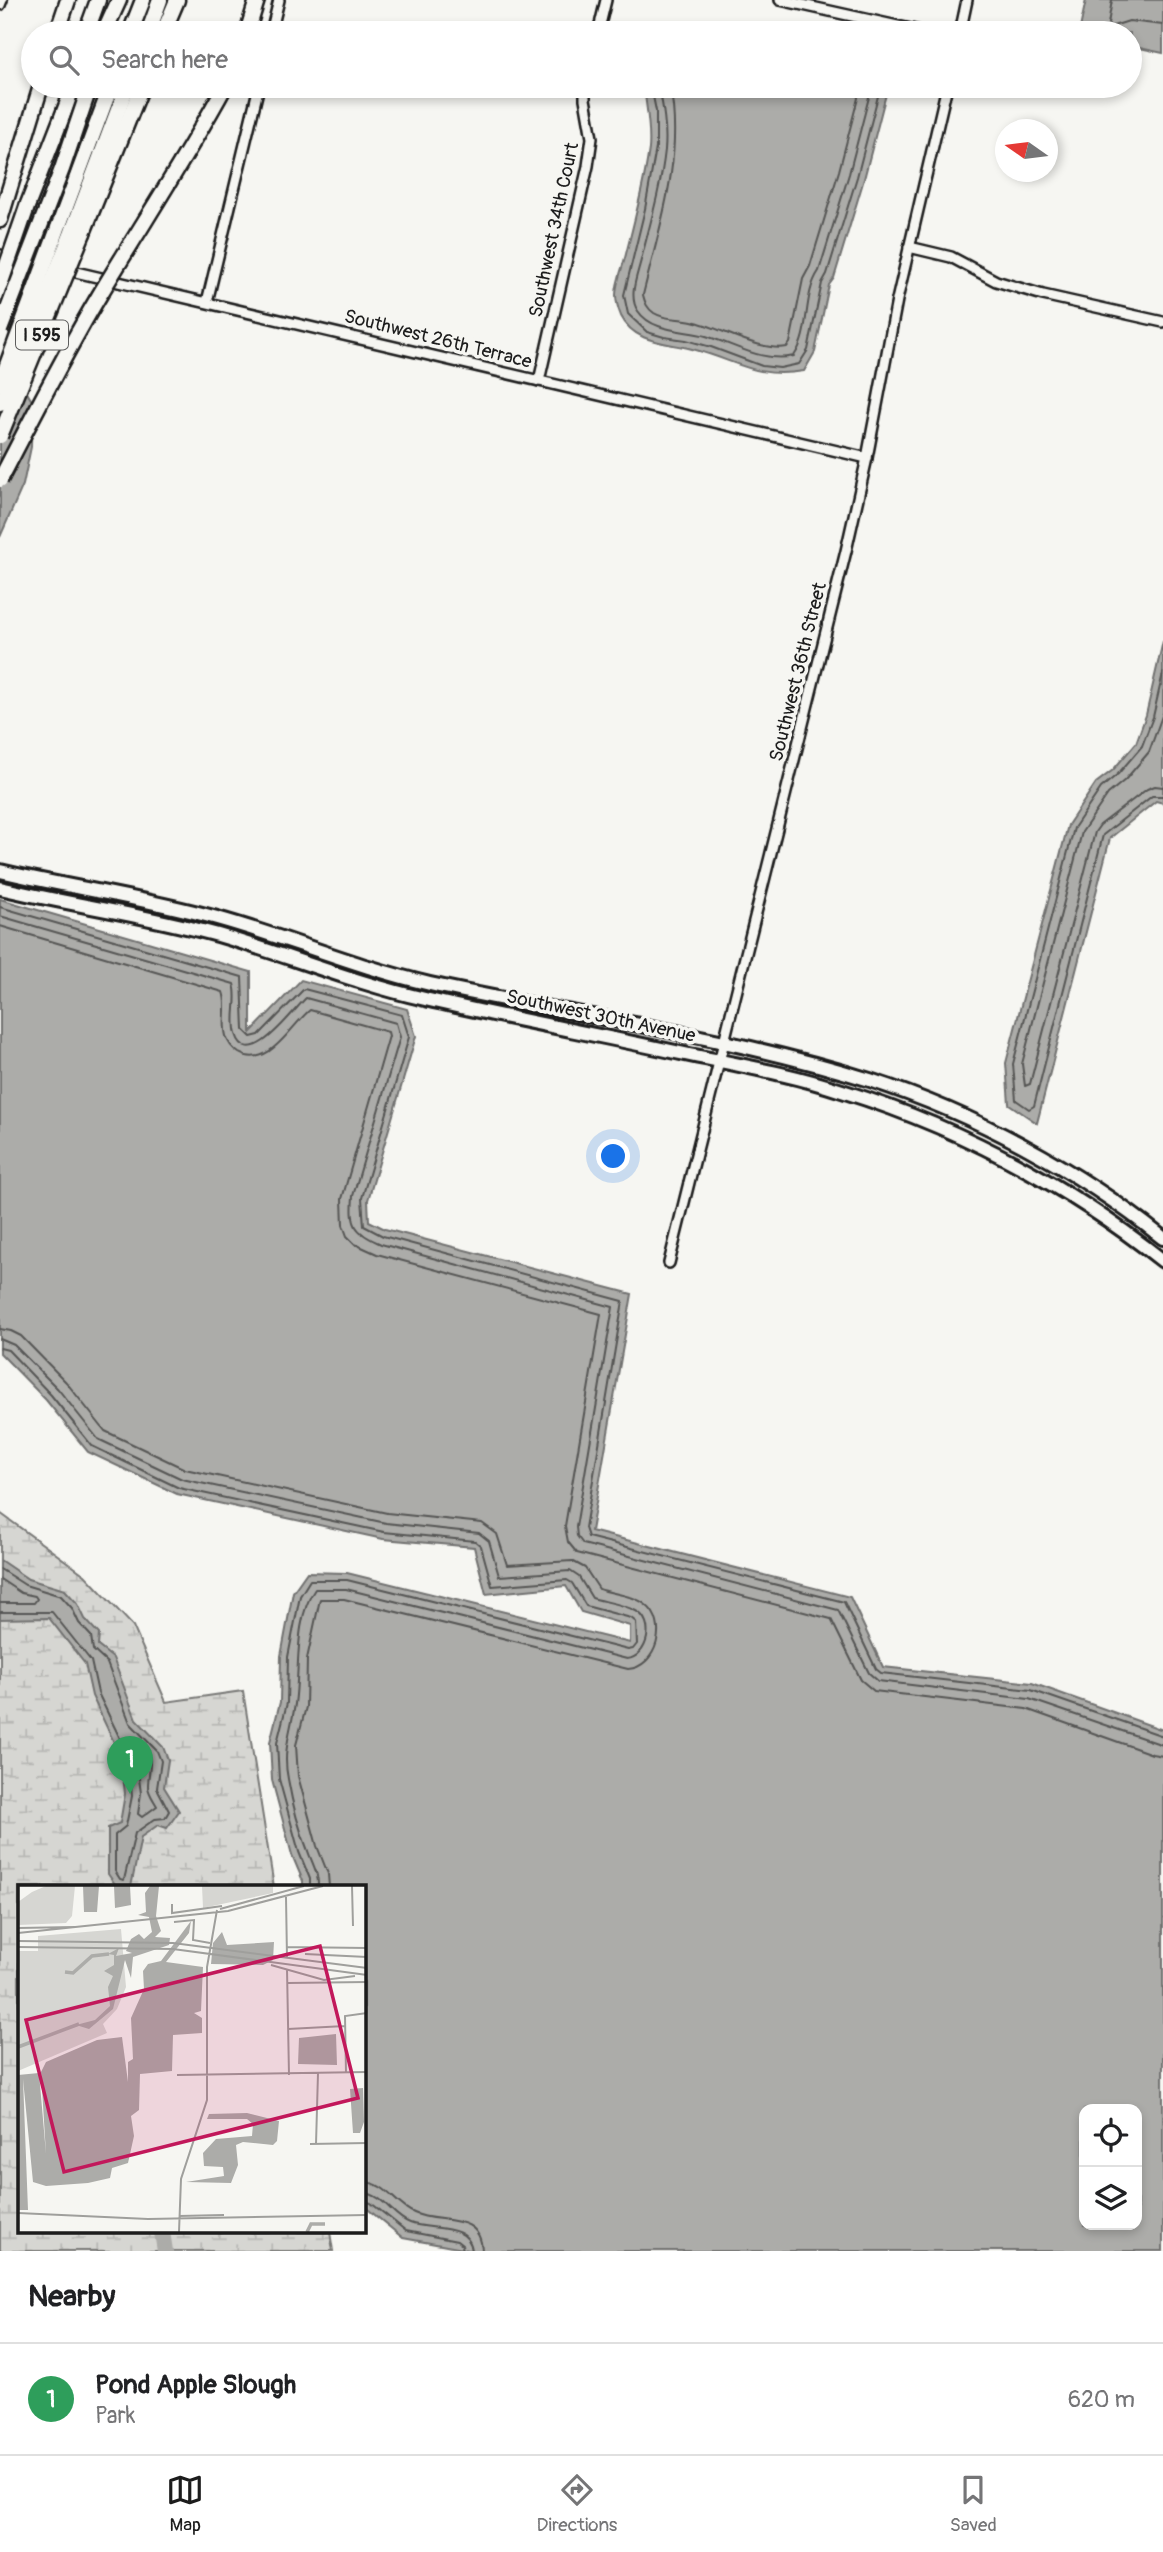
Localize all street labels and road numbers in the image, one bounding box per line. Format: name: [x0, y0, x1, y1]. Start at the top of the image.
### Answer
street label: Southwest 34th Court: [524, 140, 584, 320]
street label: Southwest 26th Terrace: [342, 304, 535, 374]
road number: I 595: [16, 320, 68, 349]
street label: Southwest 36th Street: [764, 580, 832, 764]
street label: Southwest 30th Avenue: [504, 984, 698, 1048]

